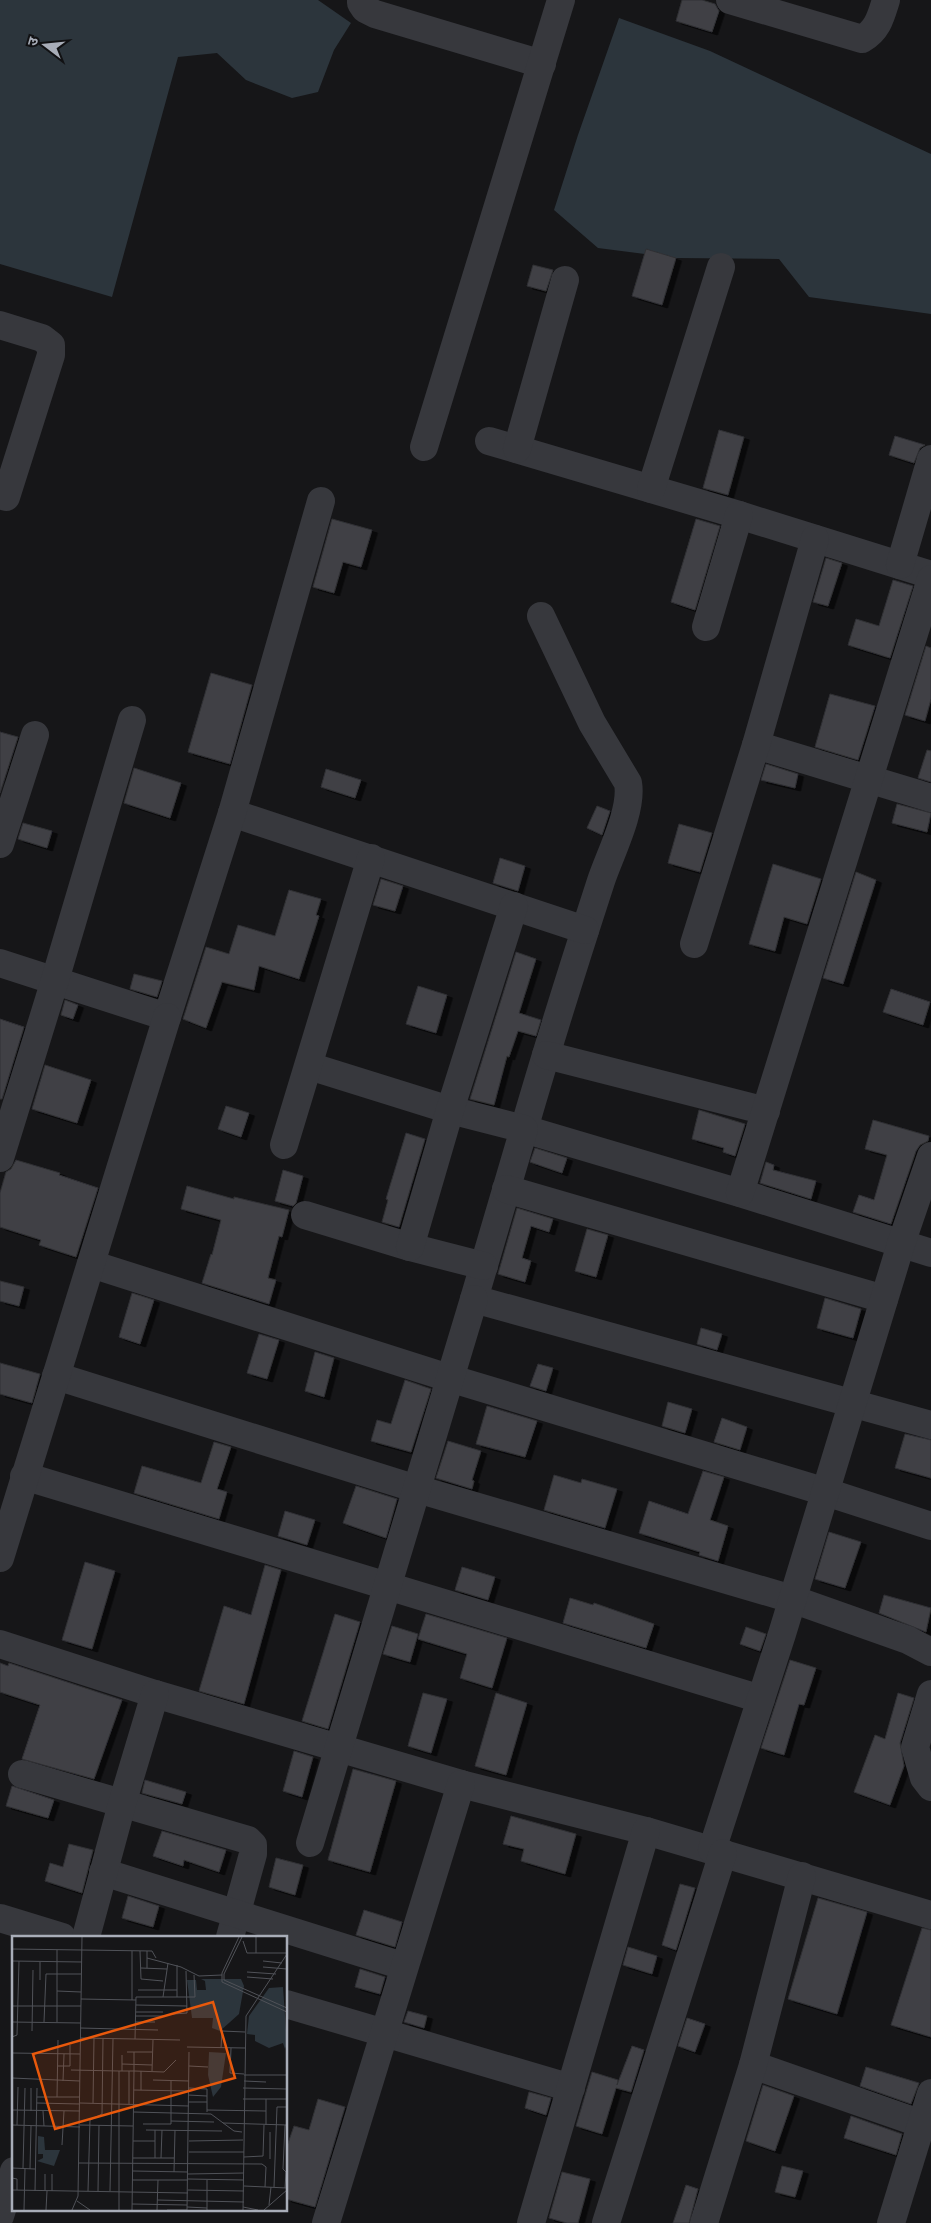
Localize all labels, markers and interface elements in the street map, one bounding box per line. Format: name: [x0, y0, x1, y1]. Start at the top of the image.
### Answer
north arrow: [20, 20, 70, 70]
text: उ: [22, 34, 43, 48]
inset map: [12, 1936, 288, 2210]

